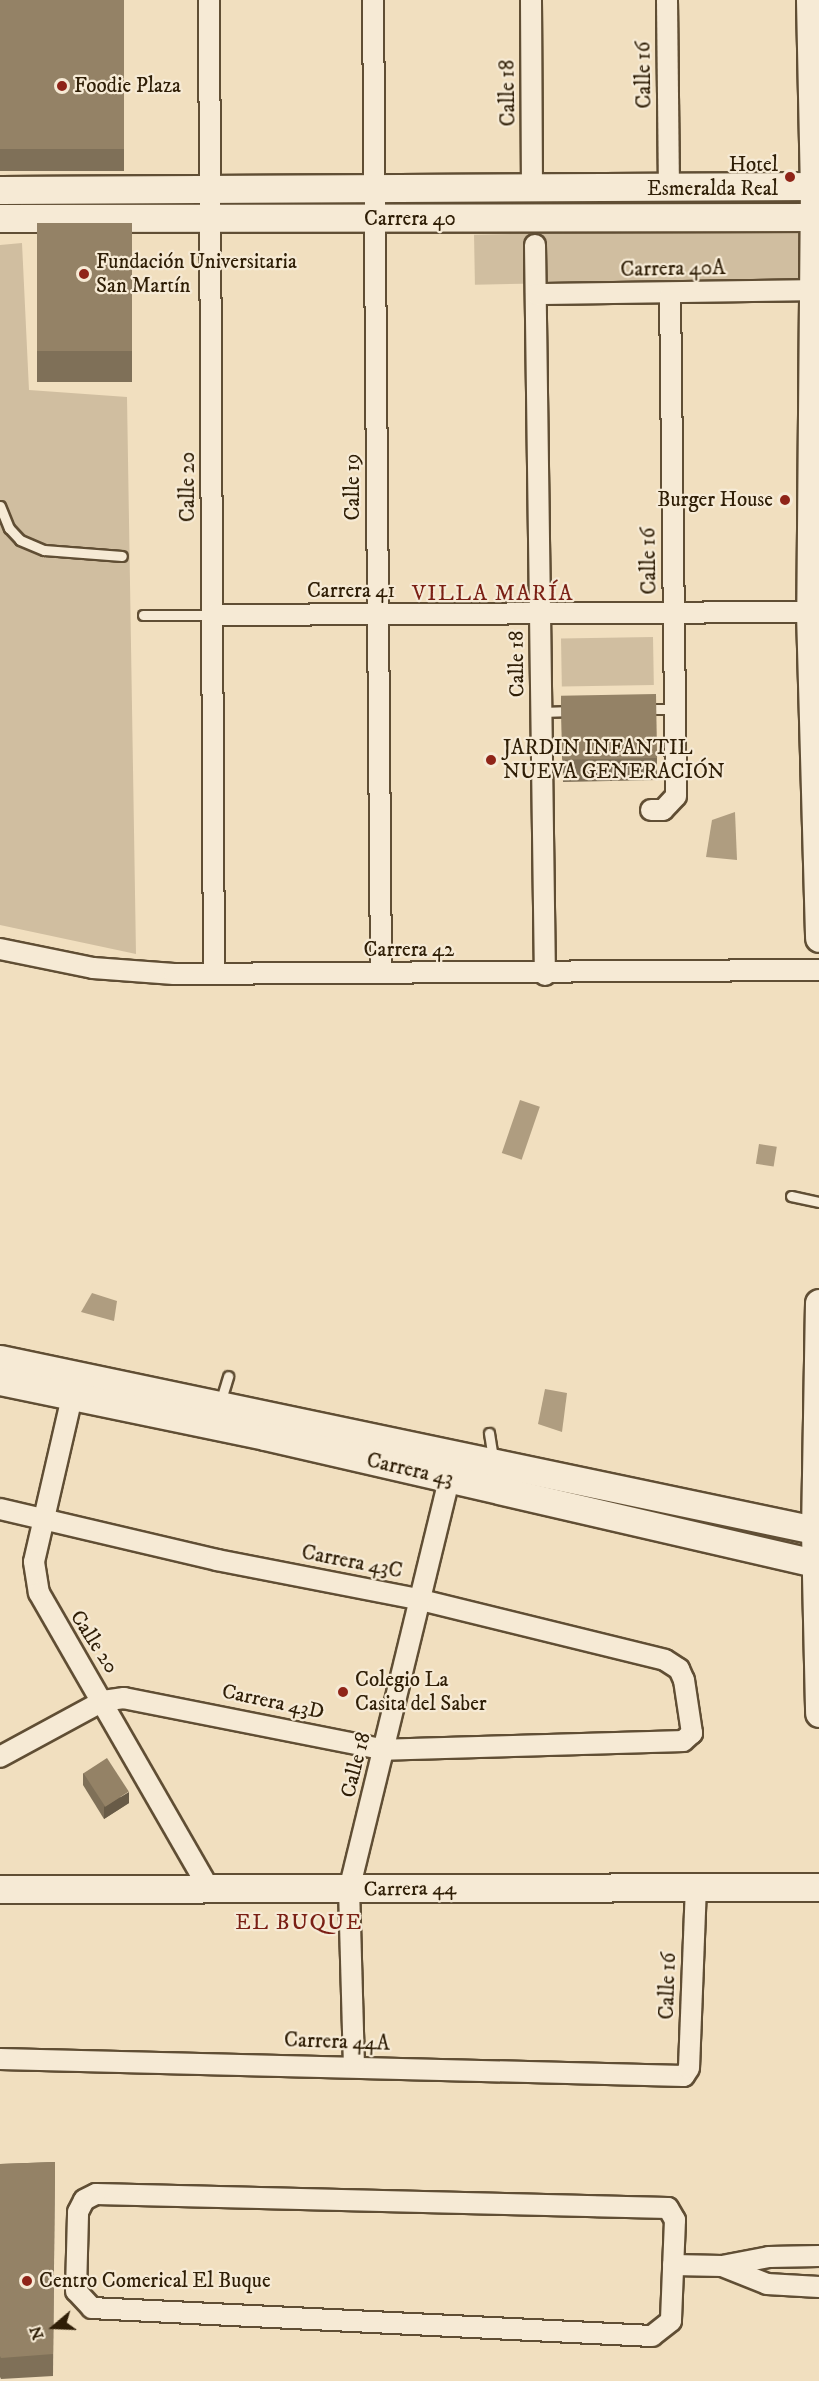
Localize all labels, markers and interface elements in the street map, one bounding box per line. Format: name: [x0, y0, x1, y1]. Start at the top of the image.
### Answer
street label: Calle 16: [631, 41, 657, 109]
street label: Calle 18: [495, 59, 521, 127]
place label: Foodie Plaza: [74, 73, 181, 99]
marker: Foodie Plaza: [55, 79, 69, 93]
place label: Hotel Esmeralda Real: [647, 152, 778, 202]
marker: Hotel Esmeralda Real: [783, 170, 797, 184]
street label: Carrera 40: [364, 206, 456, 232]
place label: Fundación Universitaria San Martín: [96, 249, 297, 299]
street label: Carrera 40A: [620, 255, 726, 283]
marker: Fundación Universitaria San Martín: [77, 267, 91, 281]
street label: Calle 20: [175, 452, 201, 522]
street label: Calle 19: [340, 454, 366, 520]
place label: Burger House: [657, 487, 773, 513]
marker: Burger House: [778, 493, 792, 507]
street label: Calle 16: [636, 527, 662, 595]
street label: Carrera 41: [307, 578, 395, 604]
district label: VILLA MARÍA: [412, 581, 574, 607]
street label: Calle 18: [504, 630, 530, 698]
place label: JARDIN INFANTIL NUEVA GENERACIÓN: [503, 735, 725, 785]
marker: JARDIN INFANTIL NUEVA GENERACIÓN: [484, 753, 498, 767]
street label: Carrera 42: [364, 937, 454, 963]
street label: Carrera 43: [364, 1448, 456, 1492]
street label: Carrera 43C: [299, 1540, 405, 1584]
street label: Calle 20: [64, 1606, 124, 1678]
place label: Colegio La Casita del Saber: [355, 1667, 487, 1717]
street label: Carrera 43D: [220, 1679, 326, 1725]
marker: Colegio La Casita del Saber: [336, 1685, 350, 1699]
street label: Calle 18: [336, 1730, 376, 1800]
street label: Carrera 44: [363, 1876, 457, 1902]
district label: EL BUQUE: [235, 1910, 363, 1936]
street label: Calle 16: [654, 1952, 682, 2020]
street label: Carrera 44A: [284, 2028, 390, 2056]
place label: Centro Comerical El Buque: [39, 2268, 271, 2294]
marker: Centro Comerical El Buque: [20, 2274, 34, 2288]
north arrow: [24, 2297, 84, 2357]
text: N: [25, 2323, 49, 2342]

